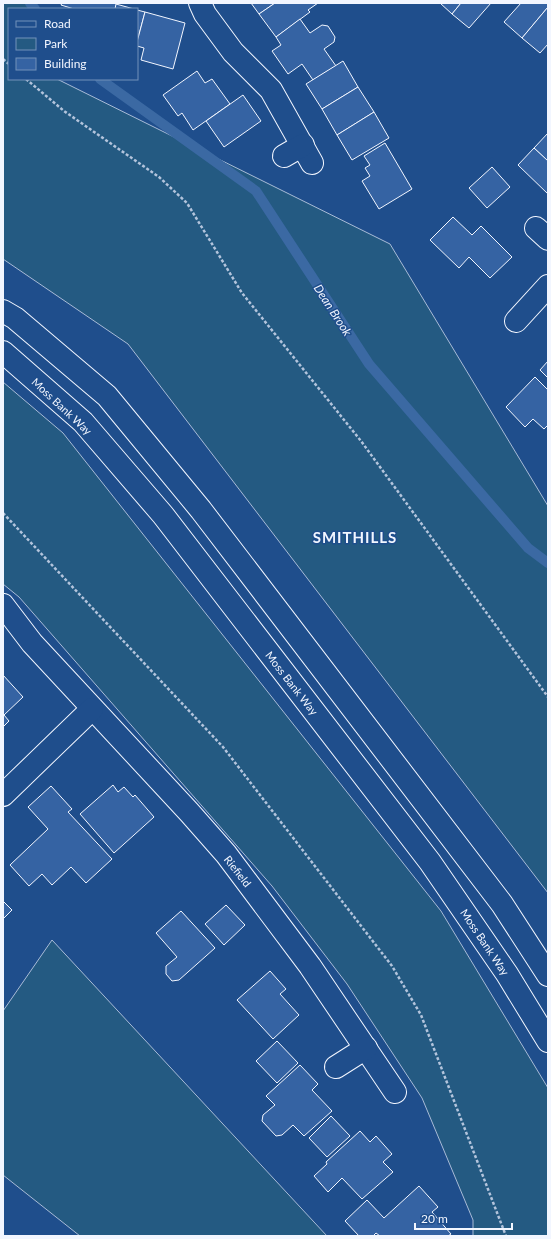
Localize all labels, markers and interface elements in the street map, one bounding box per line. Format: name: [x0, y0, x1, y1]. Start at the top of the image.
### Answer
legend: [8, 8, 138, 80]
text: Road: [44, 16, 71, 31]
text: Park: [44, 36, 68, 51]
text: Building: [44, 56, 87, 71]
water label: Dean Brook: [311, 281, 355, 339]
street label: Moss Bank Way: [29, 375, 95, 437]
district label: SMITHILLS: [313, 528, 397, 546]
street label: Moss Bank Way: [263, 649, 321, 718]
street label: Riefield: [222, 853, 254, 889]
street label: Moss Bank Way: [458, 906, 512, 978]
scale bar: [415, 1205, 512, 1231]
text: 20 m: [421, 1211, 448, 1226]

